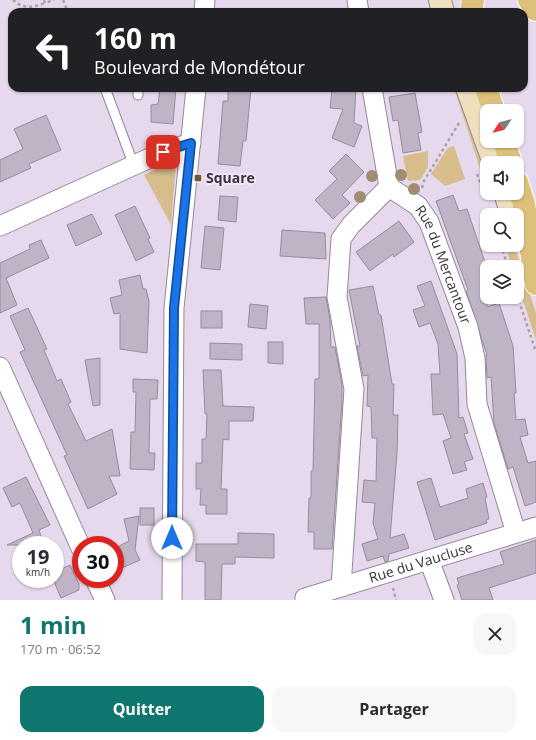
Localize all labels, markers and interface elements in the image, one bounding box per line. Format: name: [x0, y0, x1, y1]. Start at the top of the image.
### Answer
text: 160 m: [94, 19, 177, 57]
icon: left: [28, 24, 80, 76]
text: Boulevard de Mondétour: [94, 55, 305, 79]
north arrow: [480, 104, 524, 148]
map controls: [480, 104, 524, 304]
pin: [146, 135, 180, 169]
icon: arrive: [152, 141, 174, 163]
button: sound: [480, 156, 524, 200]
place label: Square: [206, 168, 255, 187]
marker: Square: [193, 173, 203, 183]
street label: Rue du Mercantour: [411, 201, 476, 327]
button: search: [480, 208, 524, 252]
button: layers: [480, 260, 524, 304]
position arrow: [151, 517, 193, 559]
speed limit sign: 30: [72, 536, 124, 588]
street label: Rue du Vaucluse: [366, 537, 475, 587]
text: 19: [27, 543, 49, 570]
text: km/h: [26, 565, 50, 579]
text: 1 min: [20, 608, 87, 641]
button: close: [474, 613, 516, 655]
text: 170 m · 06:52: [20, 640, 101, 658]
button: Quitter: [20, 686, 264, 732]
button: Partager: [272, 686, 516, 732]

